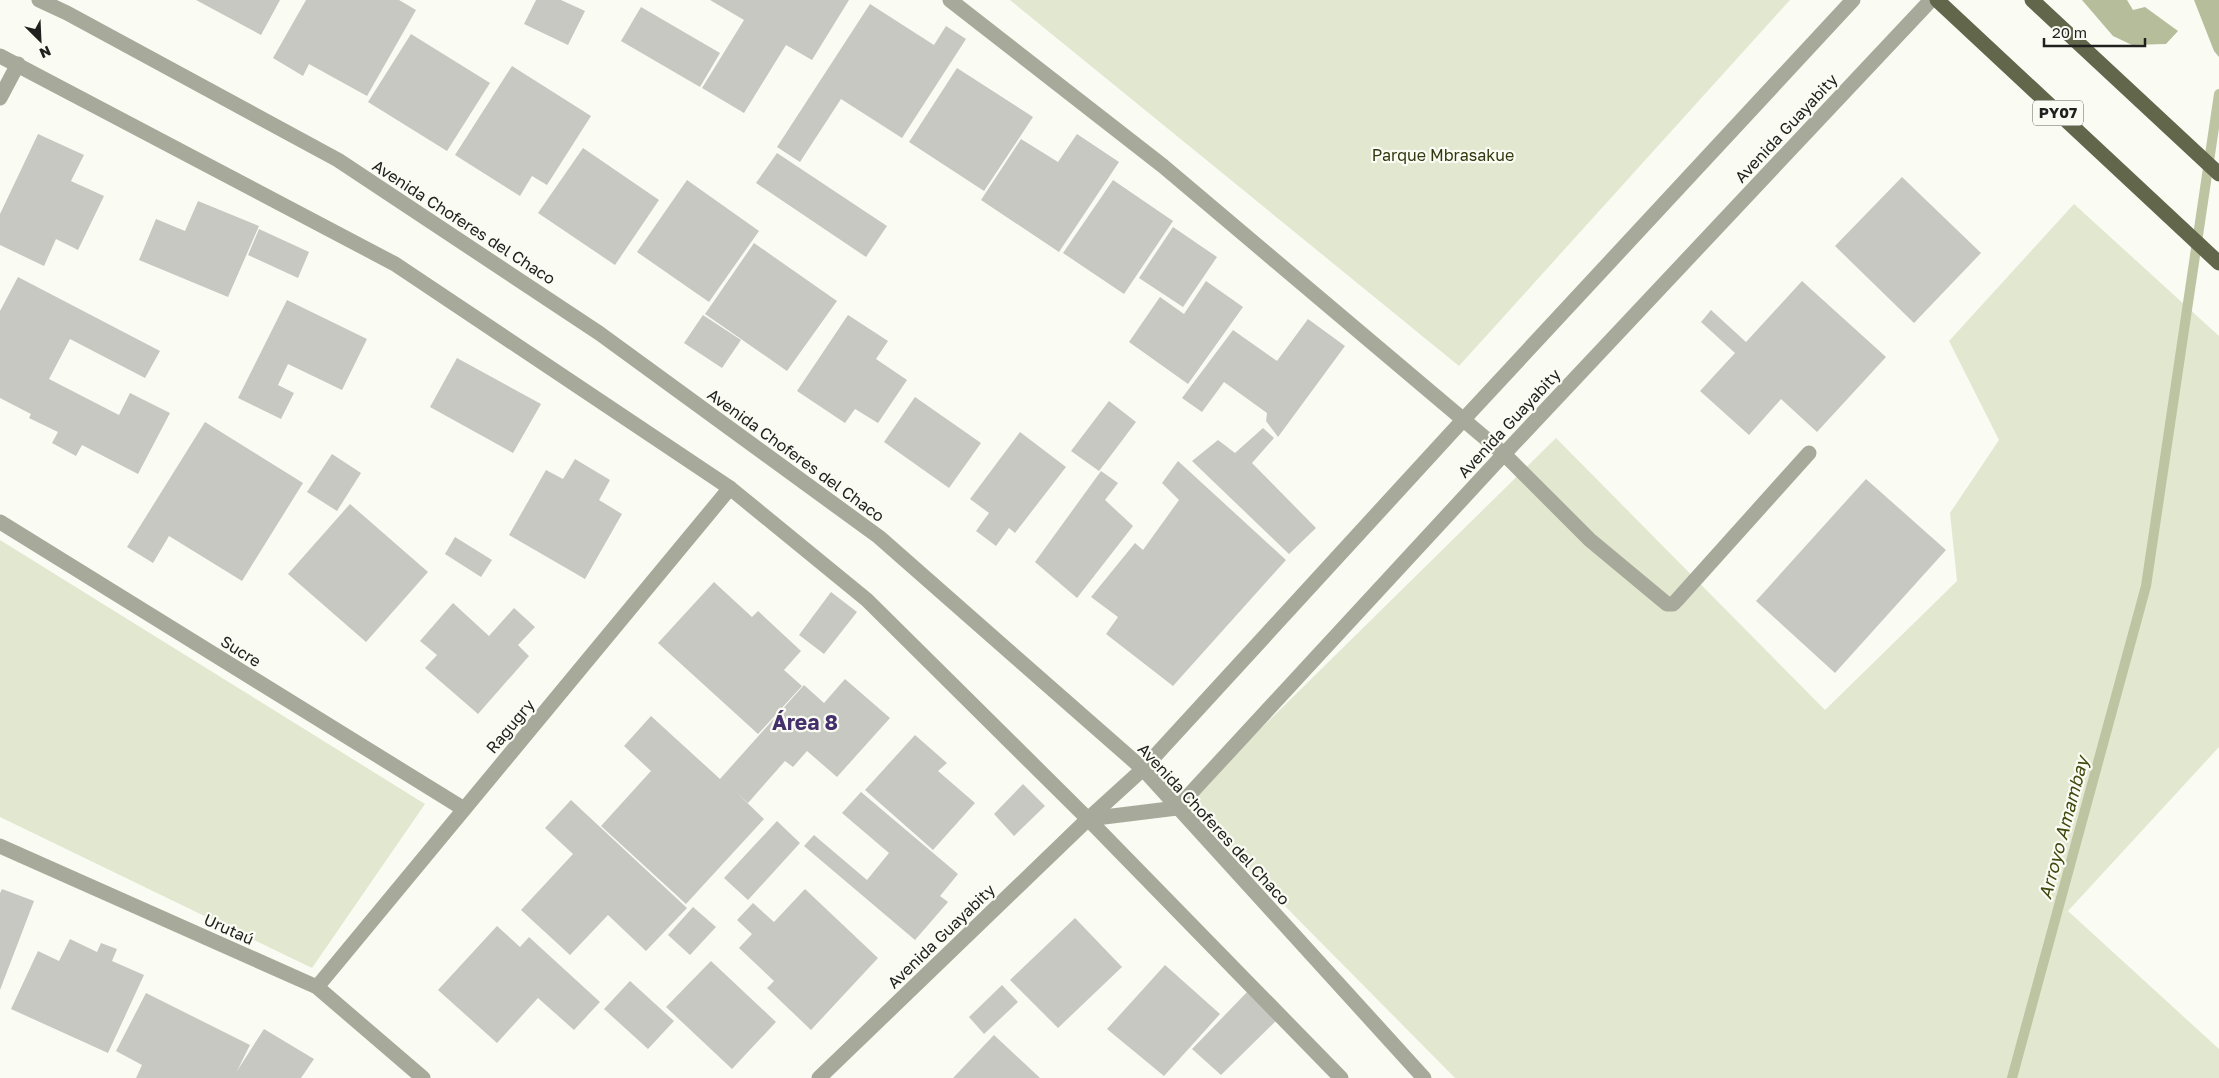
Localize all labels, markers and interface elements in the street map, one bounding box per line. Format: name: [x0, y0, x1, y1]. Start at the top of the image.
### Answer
north arrow: [15, 15, 65, 65]
scale bar: [2044, 15, 2145, 47]
text: 20 m: [2052, 23, 2087, 41]
text: N: [37, 42, 54, 62]
street label: Avenida Guayabity: [1730, 69, 1842, 187]
road number: PY07: [2033, 100, 2083, 126]
park label: Parque Mbrasakue: [1372, 145, 1514, 165]
street label: Avenida Choferes del Chaco: [369, 155, 559, 289]
street label: Avenida Guayabity: [1453, 364, 1565, 482]
street label: Avenida Choferes del Chaco: [704, 384, 888, 526]
street label: Sucre: [217, 631, 265, 671]
street label: Ragugry: [482, 695, 539, 757]
district label: Área 8: [772, 709, 838, 735]
street label: Avenida Choferes del Chaco: [1134, 739, 1294, 909]
water label: Arroyo Amambay: [2033, 751, 2093, 901]
street label: Avenida Guayabity: [883, 880, 999, 992]
street label: Urutaú: [201, 909, 257, 949]

